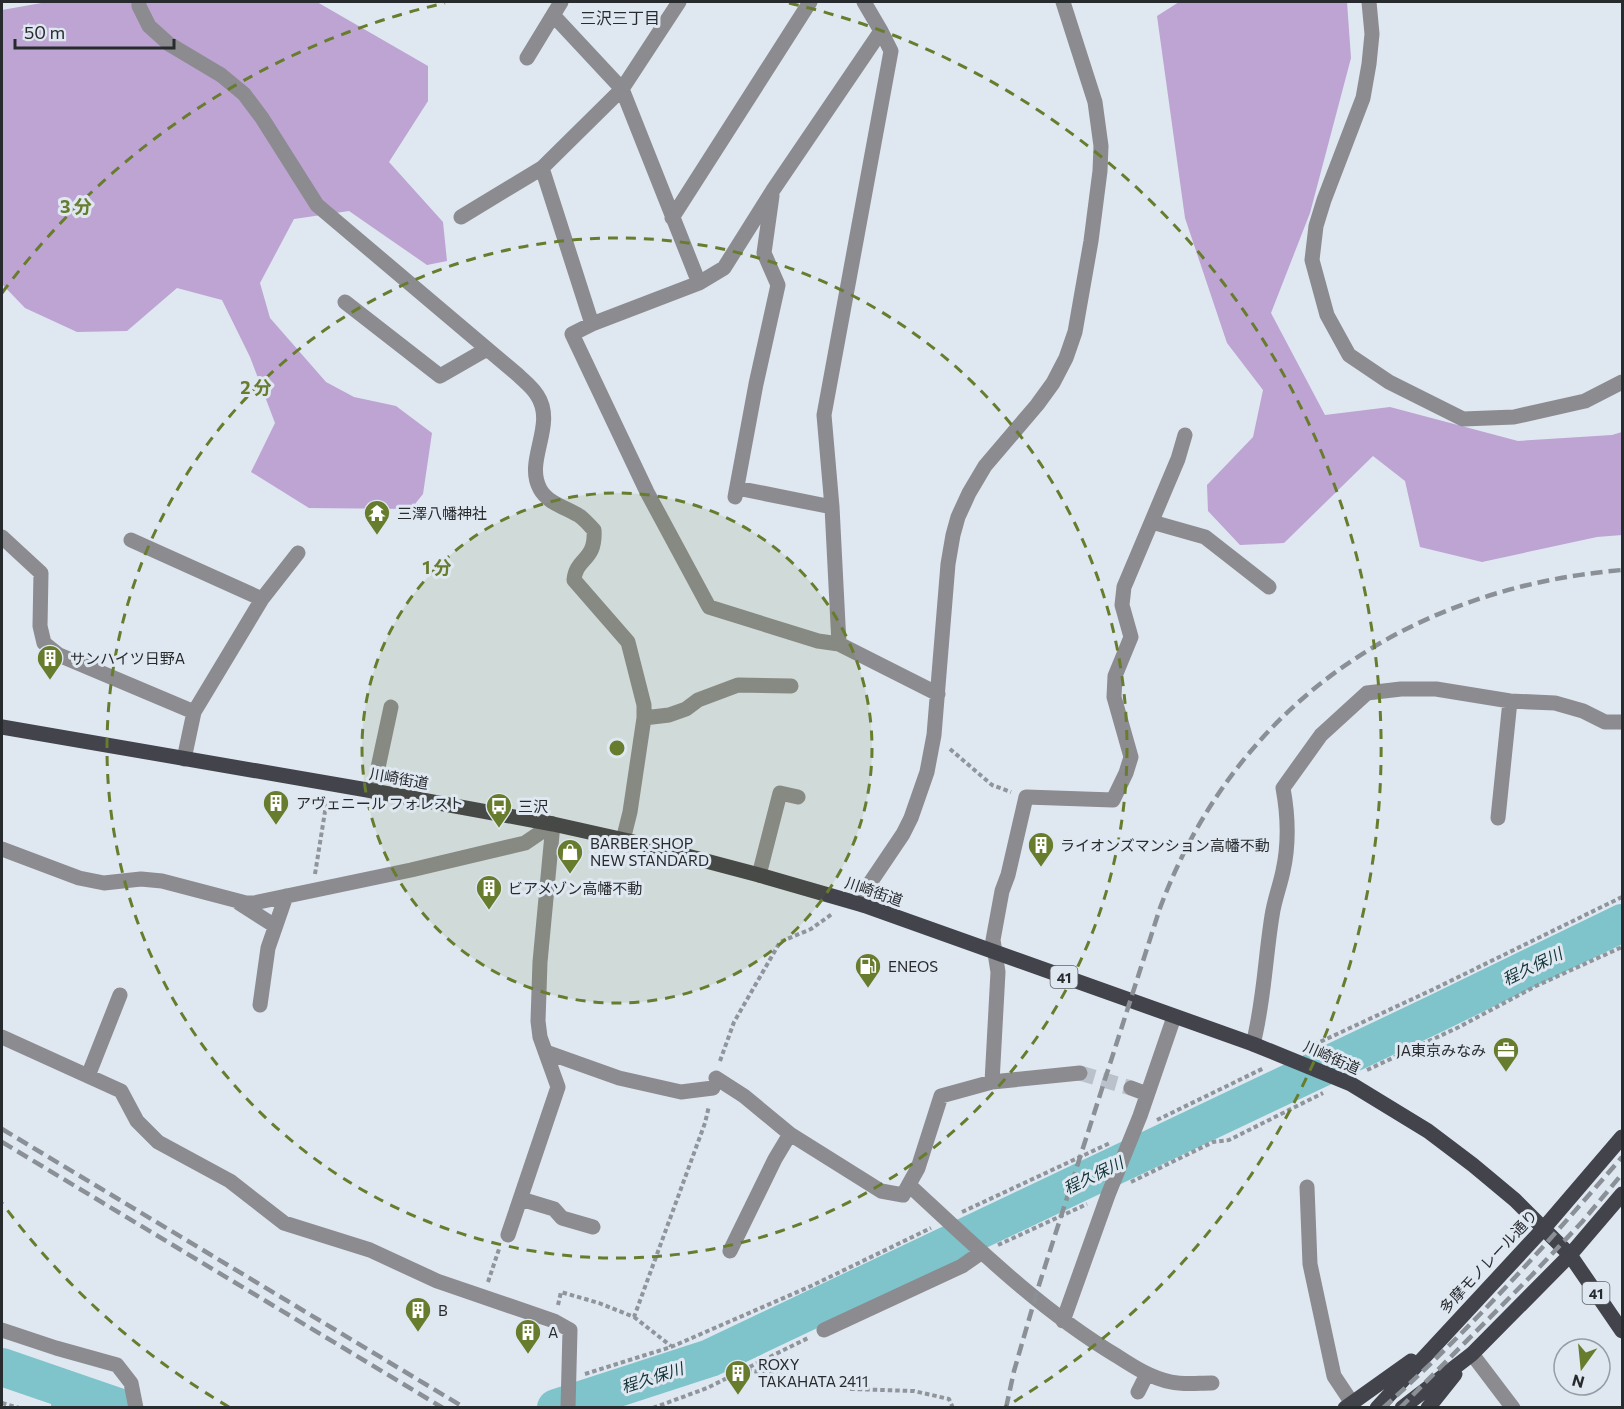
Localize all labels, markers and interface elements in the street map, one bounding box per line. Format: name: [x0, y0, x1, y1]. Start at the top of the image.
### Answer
district label: 三沢三丁目: [580, 8, 660, 27]
scale bar: [15, 12, 174, 50]
text: 50 m: [24, 21, 65, 43]
text: 3 分: [60, 195, 92, 217]
text: 2 分: [240, 376, 272, 398]
temple icon: 三澤八幡神社: [362, 498, 392, 536]
place label: 三澤八幡神社: [397, 504, 487, 522]
text: 1 分: [422, 556, 452, 578]
building icon: サンハイツ日野A: [35, 643, 65, 681]
place label: サンハイツ日野A: [70, 649, 185, 667]
centre of rings: [607, 738, 627, 758]
street label: 川崎街道: [368, 764, 430, 792]
building icon: アヴェニール フォレスト: [261, 788, 291, 826]
bus stop icon: 三沢: [484, 791, 514, 829]
place label: アヴェニール フォレスト: [296, 794, 464, 812]
place label: 三沢: [518, 797, 548, 815]
building icon: ライオンズマンション高幡不動: [1026, 830, 1056, 868]
place label: BARBER SHOP NEW STANDARD: [590, 834, 709, 869]
place label: ライオンズマンション高幡不動: [1060, 836, 1270, 854]
shop icon: BARBER SHOP NEW STANDARD: [555, 837, 585, 875]
building icon: ビアメゾン高幡不動: [474, 873, 504, 911]
street label: 川崎街道: [843, 873, 905, 909]
place label: ビアメゾン高幡不動: [508, 879, 642, 897]
water label: 程久保川: [1499, 943, 1567, 989]
fuel station icon: ENEOS: [853, 951, 883, 989]
place label: ENEOS: [888, 957, 938, 975]
road number: 41: [1050, 966, 1078, 988]
office icon: JA東京みなみ: [1491, 1035, 1521, 1073]
street label: 川崎街道: [1301, 1037, 1363, 1077]
place label: JA東京みなみ: [1396, 1041, 1486, 1059]
water label: 程久保川: [1060, 1152, 1128, 1198]
street label: 多摩モノレール通り: [1435, 1205, 1541, 1317]
road number: 41: [1582, 1282, 1610, 1304]
building icon: B: [403, 1295, 433, 1333]
place label: B: [438, 1301, 448, 1319]
building icon: A: [513, 1317, 543, 1355]
place label: A: [548, 1323, 558, 1341]
north arrow: [1552, 1337, 1612, 1397]
place label: ROXY TAKAHATA 2411: [758, 1355, 868, 1390]
water label: 程久保川: [619, 1357, 687, 1396]
building icon: ROXY TAKAHATA 2411: [723, 1358, 753, 1396]
text: N: [1570, 1371, 1586, 1393]

